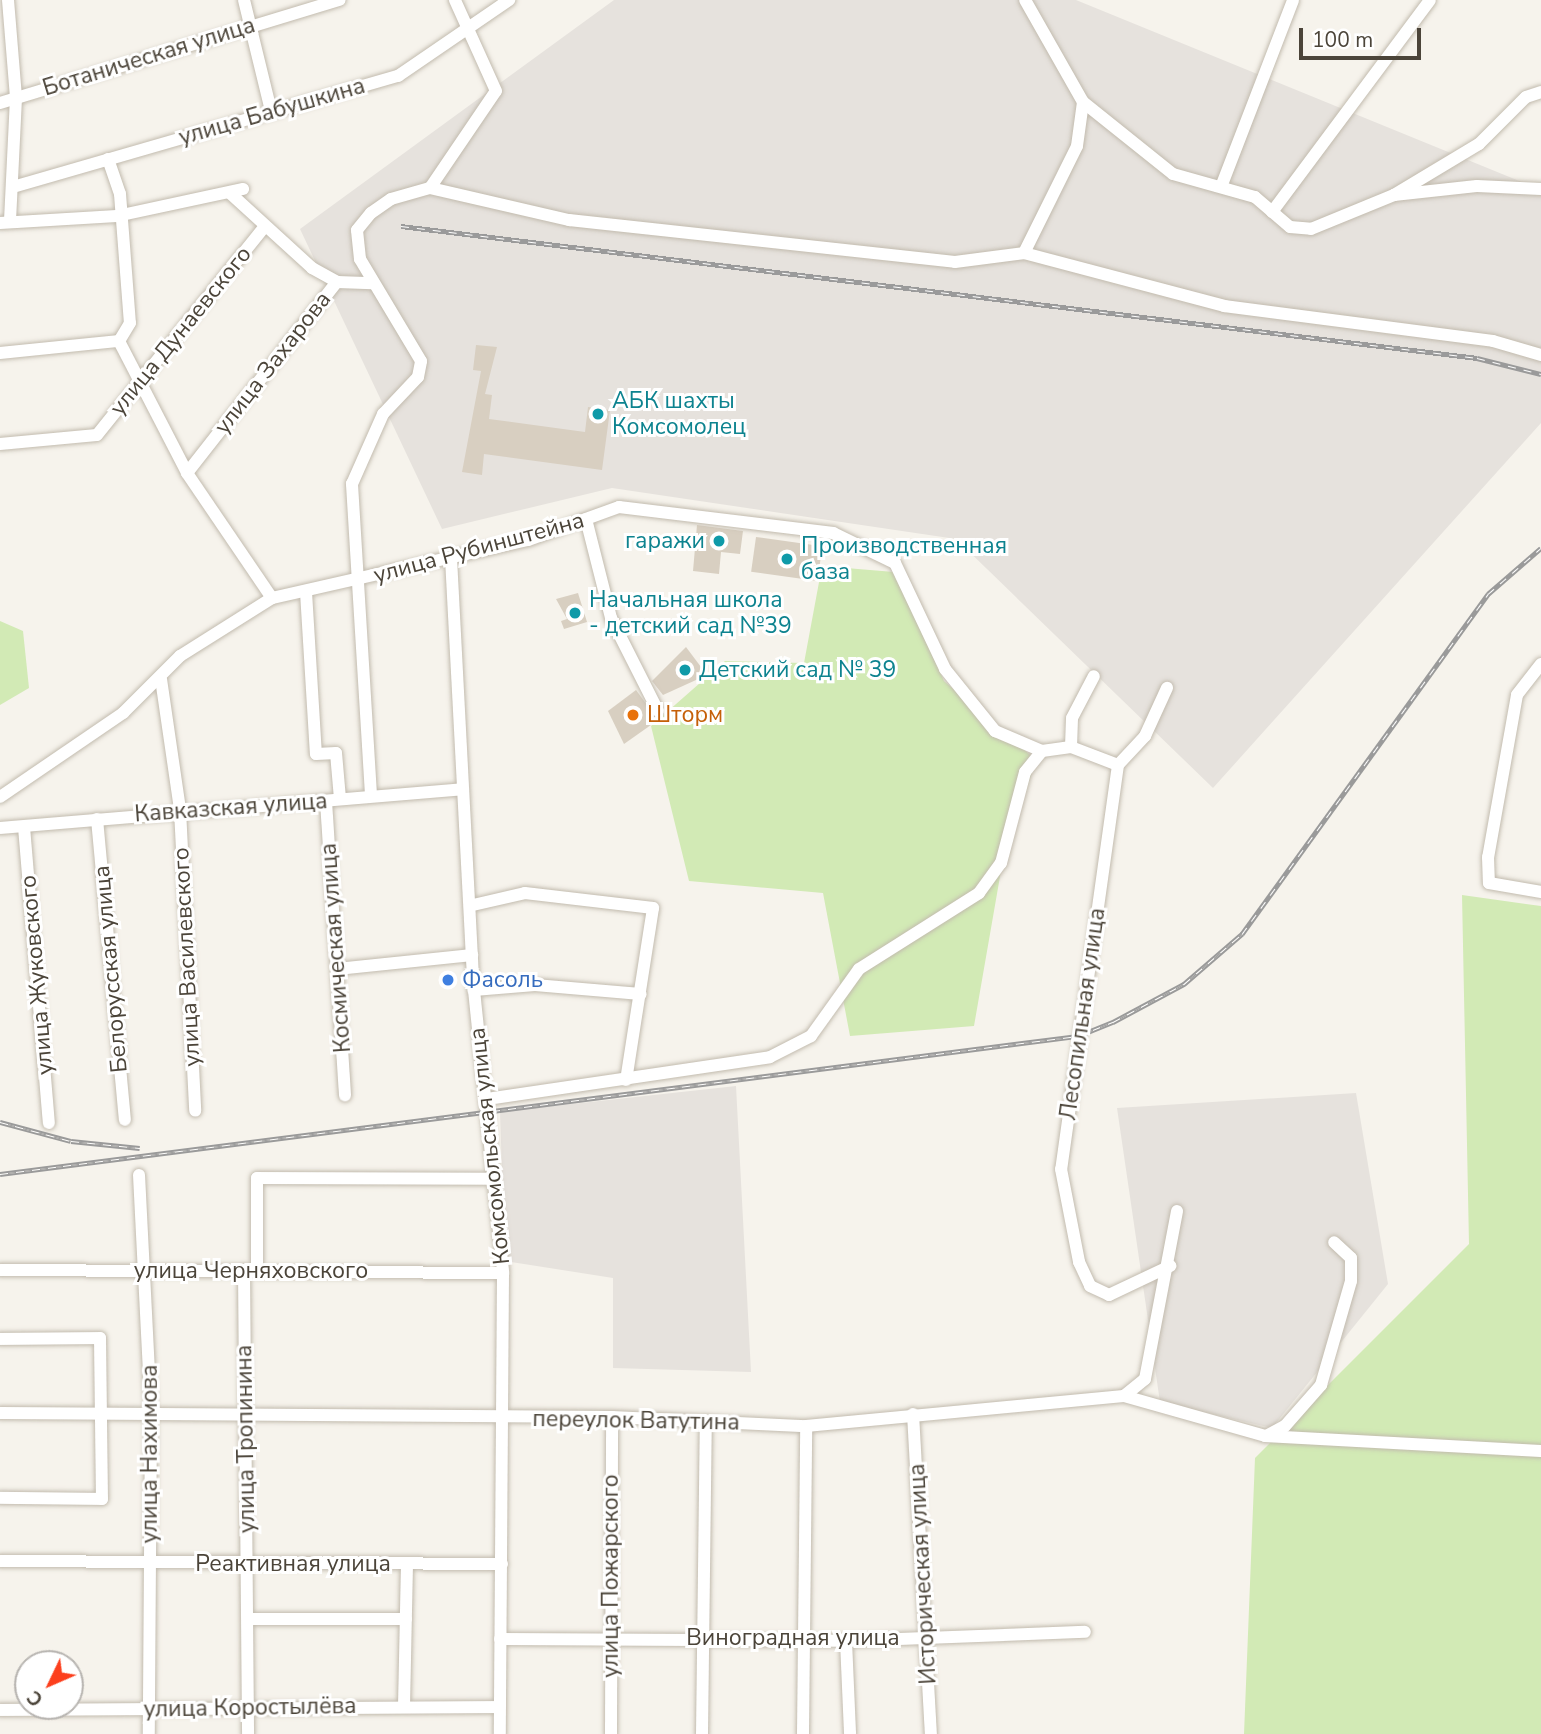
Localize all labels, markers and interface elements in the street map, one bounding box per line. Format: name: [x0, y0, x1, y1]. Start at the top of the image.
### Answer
street label: Ботаническая улица: [39, 12, 259, 102]
scale bar: [1303, 14, 1426, 58]
text: 100 m: [1312, 26, 1373, 54]
street label: улица Бабушкина: [176, 72, 368, 152]
street label: улица Дунаевского: [104, 241, 258, 421]
street label: улица Захарова: [209, 286, 337, 440]
place label: АБК шахты Комсомолец: [612, 387, 746, 441]
marker: АБК шахты Комсомолец: [590, 406, 606, 422]
street label: улица Рубинштейна: [371, 507, 587, 589]
place label: гаражи: [625, 527, 705, 555]
place label: Производственная база: [801, 532, 1007, 586]
marker: гаражи: [711, 533, 727, 549]
marker: Производственная база: [779, 551, 795, 567]
place label: Начальная школа - детский сад №39: [589, 586, 792, 640]
marker: Начальная школа - детский сад №39: [567, 605, 583, 621]
place label: Детский сад № 39: [699, 656, 896, 684]
marker: Детский сад № 39: [677, 662, 693, 678]
place label: Шторм: [647, 701, 723, 729]
marker: Шторм: [625, 707, 641, 723]
street label: Кавказская улица: [134, 787, 328, 829]
street label: Космическая улица: [315, 842, 357, 1054]
street label: улица Василевского: [167, 847, 207, 1067]
street label: Белорусская улица: [88, 864, 134, 1074]
street label: улица Жуковского: [15, 874, 59, 1076]
street label: Лесопильная улица: [1054, 906, 1112, 1122]
place label: Фасоль: [462, 966, 543, 994]
marker: Фасоль: [440, 972, 456, 988]
street label: Комсомольская улица: [464, 1026, 516, 1266]
street label: улица Черняховского: [134, 1257, 368, 1285]
street label: улица Тропинина: [231, 1345, 261, 1533]
street label: улица Нахимова: [136, 1365, 164, 1543]
street label: переулок Ватутина: [532, 1405, 740, 1437]
street label: Историческая улица: [903, 1463, 943, 1685]
street label: улица Пожарского: [597, 1474, 625, 1678]
street label: Реактивная улица: [195, 1550, 391, 1578]
street label: Виноградная улица: [686, 1624, 900, 1652]
north arrow: [14, 1650, 84, 1720]
text: С: [21, 1685, 49, 1712]
street label: улица Коростылёва: [143, 1692, 357, 1724]

